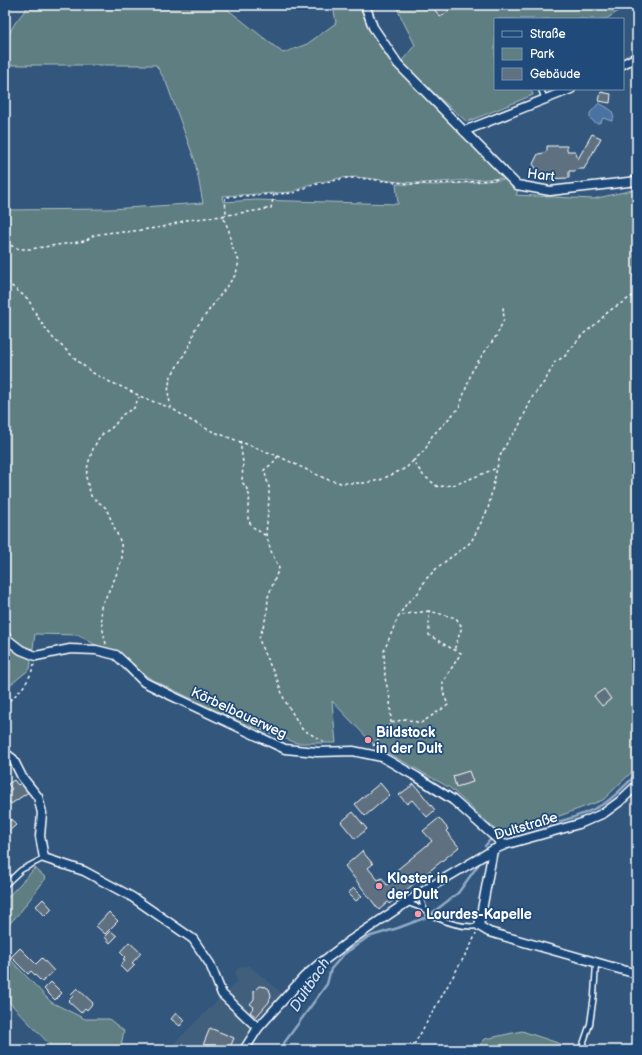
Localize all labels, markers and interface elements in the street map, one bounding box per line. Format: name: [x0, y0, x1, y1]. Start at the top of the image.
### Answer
legend: [494, 18, 624, 90]
text: Straße: [530, 27, 566, 42]
text: Park: [530, 47, 554, 62]
text: Gebäude: [530, 67, 580, 82]
street label: Hart: [526, 165, 556, 185]
street label: Körbelbauerweg: [188, 683, 290, 743]
place label: Bildstock in der Dult: [376, 724, 443, 757]
marker: Bildstock in der Dult: [363, 735, 373, 745]
street label: Dultstraße: [492, 808, 560, 844]
place label: Kloster in der Dult: [387, 870, 448, 903]
marker: Kloster in der Dult: [374, 881, 384, 891]
place label: Lourdes-Kapelle: [426, 906, 532, 923]
marker: Lourdes-Kapelle: [413, 909, 423, 919]
water label: Dultbach: [286, 954, 334, 1016]

